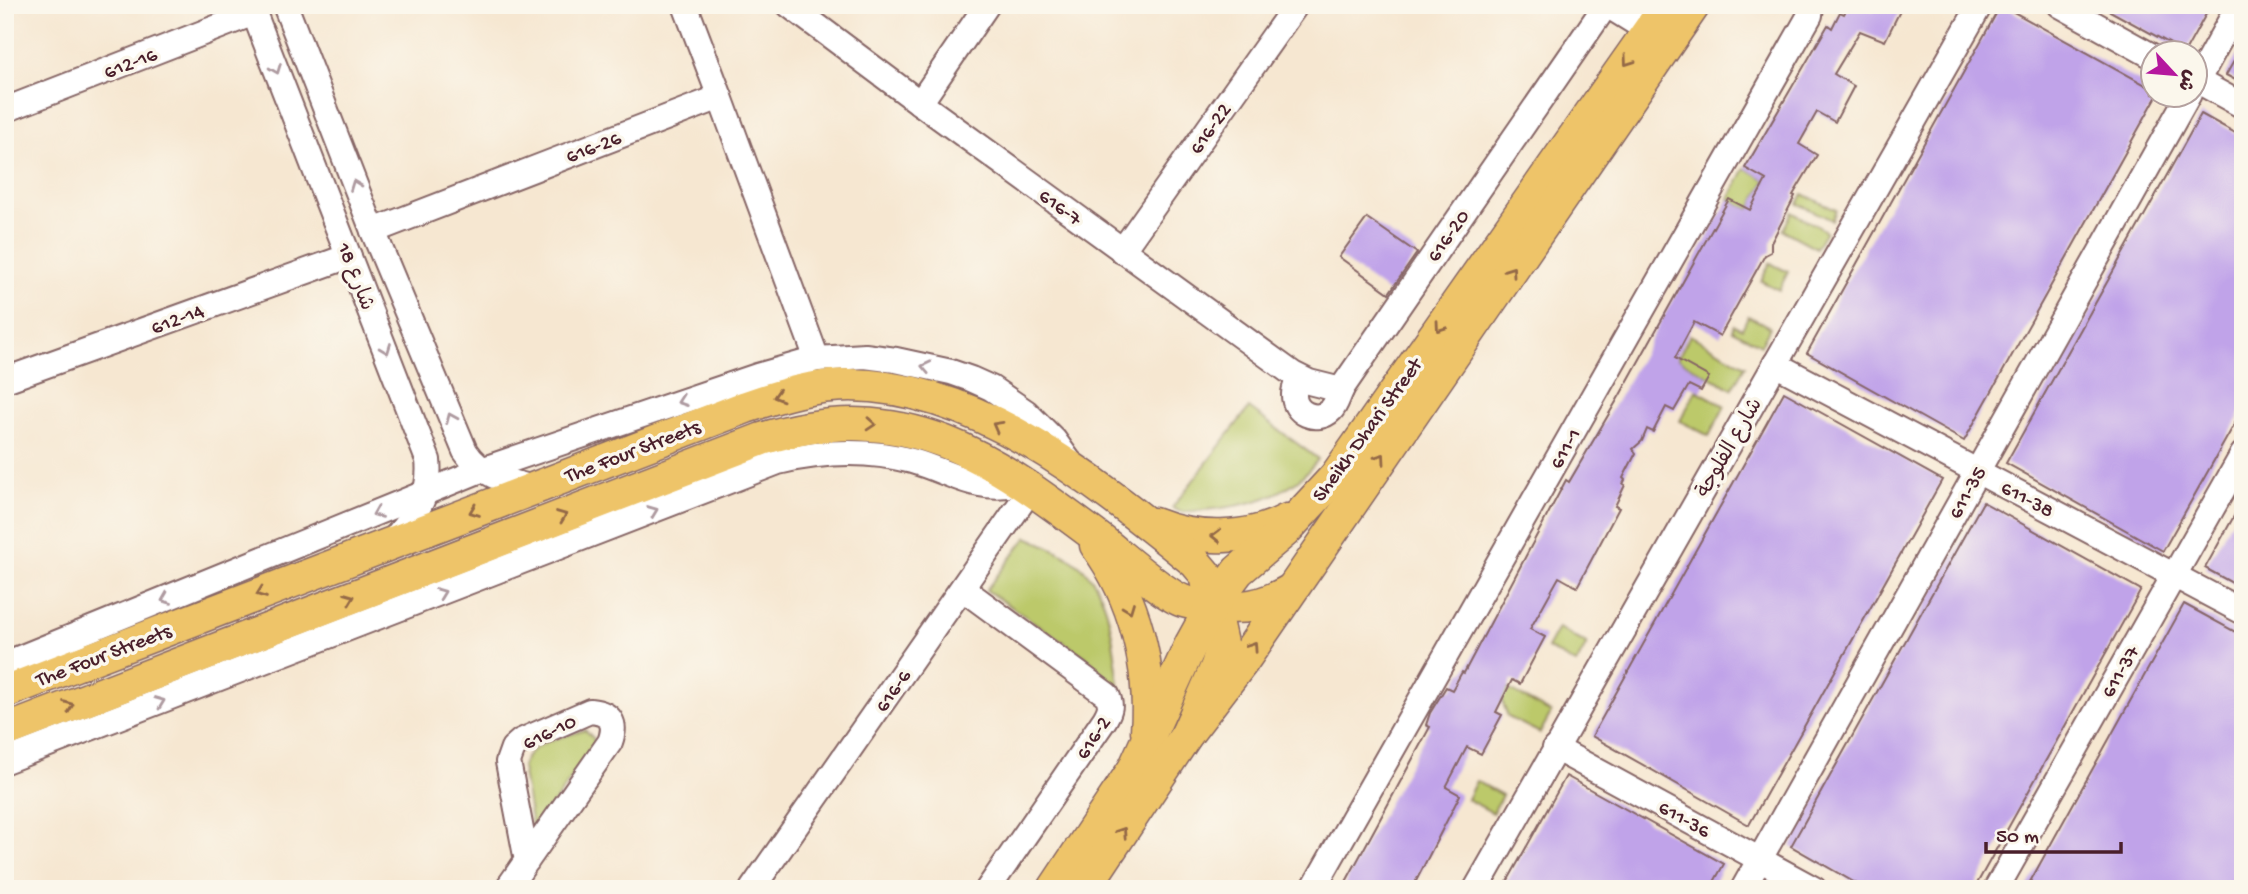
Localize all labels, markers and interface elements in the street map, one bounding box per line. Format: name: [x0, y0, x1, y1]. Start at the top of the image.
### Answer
north arrow: [2140, 38, 2210, 108]
street label: 612-16: [101, 44, 162, 87]
one-way arrow: [1623, 53, 1636, 66]
one-way arrow: [267, 62, 281, 74]
text: ش: [2171, 65, 2201, 94]
street label: 616-22: [1185, 100, 1238, 161]
street label: 616-26: [563, 127, 626, 171]
one-way arrow: [349, 179, 363, 191]
street label: 616-7: [1032, 185, 1086, 233]
street label: 616-20: [1423, 206, 1477, 268]
street label: شارع 18: [329, 239, 378, 315]
one-way arrow: [1502, 266, 1515, 279]
street label: 612-14: [148, 300, 208, 342]
one-way arrow: [1436, 319, 1448, 332]
one-way arrow: [377, 342, 391, 354]
street label: Sheikh Dhari Street: [1308, 352, 1431, 508]
one-way arrow: [920, 360, 932, 375]
one-way arrow: [773, 388, 785, 403]
one-way arrow: [676, 393, 689, 407]
street label: شارع الفلوجة: [1692, 394, 1770, 503]
one-way arrow: [445, 412, 459, 425]
street label: The Four Streets: [561, 416, 706, 491]
one-way arrow: [866, 416, 877, 431]
one-way arrow: [992, 420, 1005, 434]
street label: 611-1: [1546, 425, 1589, 474]
one-way arrow: [1373, 453, 1386, 466]
street label: 611-35: [1945, 463, 1994, 524]
street label: 611-38: [1995, 477, 2057, 525]
one-way arrow: [468, 503, 480, 517]
one-way arrow: [371, 505, 383, 519]
one-way arrow: [647, 505, 659, 519]
one-way arrow: [555, 511, 567, 525]
one-way arrow: [1210, 528, 1221, 544]
one-way arrow: [256, 584, 268, 598]
one-way arrow: [435, 588, 447, 602]
one-way arrow: [160, 591, 173, 605]
one-way arrow: [343, 593, 355, 607]
one-way arrow: [1120, 601, 1134, 613]
street label: The Four Streets: [32, 620, 177, 695]
one-way arrow: [1245, 641, 1257, 654]
street label: 611-37: [2097, 641, 2147, 703]
street label: 616-6: [871, 665, 919, 718]
one-way arrow: [154, 696, 166, 710]
one-way arrow: [62, 701, 74, 715]
street label: 616-10: [520, 710, 582, 758]
street label: 616-2: [1072, 713, 1118, 765]
street label: 611-36: [1653, 797, 1714, 846]
scale bar: [1986, 810, 2120, 854]
text: 50 m: [1996, 826, 2039, 851]
one-way arrow: [1114, 827, 1126, 840]

